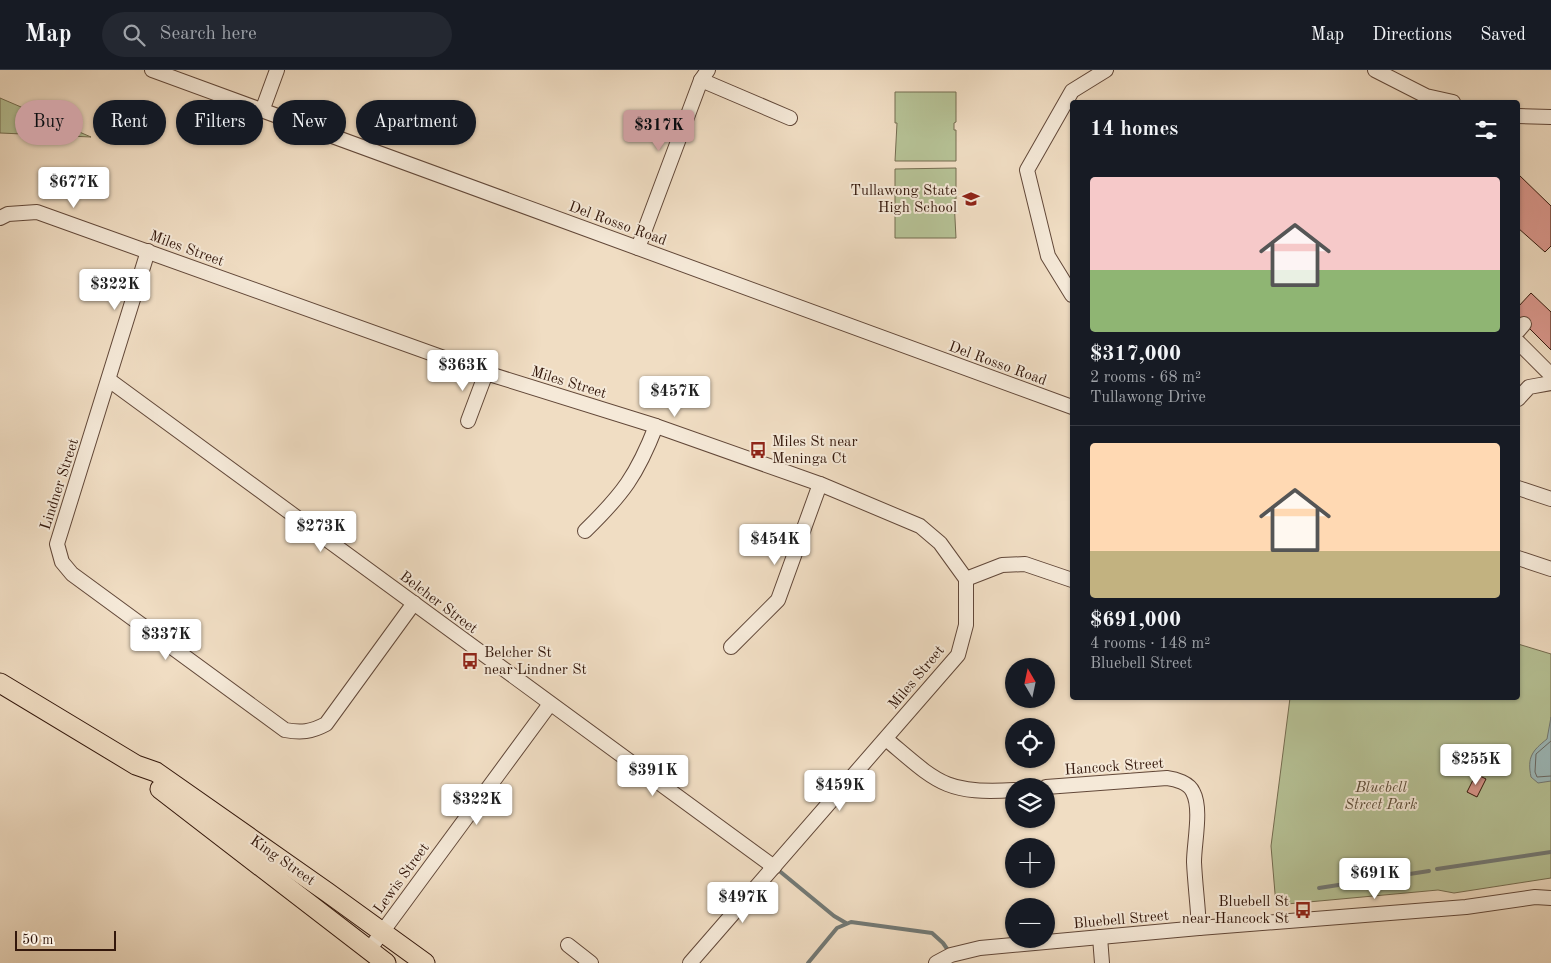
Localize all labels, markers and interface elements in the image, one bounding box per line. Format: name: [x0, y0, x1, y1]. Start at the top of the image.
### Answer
search box: [102, 12, 452, 57]
icon: search: [120, 21, 148, 49]
text: Map: [25, 23, 72, 47]
text: Search here: [160, 25, 257, 44]
text: Map: [1311, 26, 1344, 44]
text: Directions: [1372, 26, 1452, 44]
text: Saved: [1480, 26, 1526, 44]
chip: Buy: [15, 100, 83, 145]
chip: Rent: [93, 100, 166, 145]
chip: Filters: [176, 100, 263, 145]
chip: New: [273, 100, 346, 145]
chip: Apartment: [356, 100, 476, 145]
pin: $317K: [624, 109, 694, 152]
icon: filters: [1472, 116, 1500, 144]
text: $317K: [634, 118, 684, 134]
text: 14 homes: [1090, 119, 1178, 140]
pin: $677K: [39, 166, 109, 209]
text: $677K: [49, 175, 99, 191]
place label: Tullawong State High School: [850, 184, 957, 216]
school or university icon: Tullawong State High School: [961, 189, 981, 209]
street label: Del Rosso Road: [566, 200, 669, 249]
icon: home: [1250, 210, 1340, 300]
street label: Miles Street: [147, 229, 226, 270]
pin: $322K: [80, 268, 150, 311]
text: $322K: [90, 277, 140, 293]
street label: Del Rosso Road: [946, 340, 1049, 389]
text: $317,000: [1090, 344, 1181, 365]
pin: $363K: [428, 350, 498, 392]
text: $363K: [438, 358, 488, 374]
street label: Miles Street: [529, 365, 608, 402]
text: 2 rooms · 68 m²: [1090, 370, 1201, 386]
pin: $457K: [640, 376, 710, 418]
text: $457K: [650, 384, 700, 400]
text: Tullawong Drive: [1090, 390, 1206, 406]
place label: Miles St near Meninga Ct: [772, 435, 858, 467]
street label: Lindner Street: [39, 437, 82, 532]
bus stop icon: Miles St near Meninga Ct: [748, 440, 768, 460]
icon: home: [1250, 475, 1340, 565]
pin: $273K: [286, 510, 356, 553]
text: $273K: [296, 519, 346, 535]
pin: $454K: [740, 524, 810, 566]
text: $454K: [750, 532, 800, 548]
street label: Belcher Street: [396, 569, 480, 637]
text: $691,000: [1090, 610, 1181, 631]
pin: $337K: [131, 618, 201, 661]
text: $337K: [141, 627, 191, 643]
text: 4 rooms · 148 m²: [1090, 636, 1210, 652]
street label: Miles Street: [886, 643, 948, 713]
place label: Belcher St near Lindner St: [484, 646, 587, 678]
bus stop icon: Belcher St near Lindner St: [460, 651, 480, 671]
text: Bluebell Street: [1090, 656, 1192, 672]
north arrow: [1005, 658, 1055, 708]
map controls: [1005, 658, 1055, 948]
button: locate: [1005, 718, 1055, 768]
pin: $255K: [1441, 744, 1511, 786]
text: $255K: [1451, 752, 1501, 768]
pin: $391K: [618, 754, 688, 797]
street label: Hancock Street: [1064, 757, 1164, 778]
text: $391K: [628, 763, 678, 779]
pin: $459K: [805, 770, 875, 812]
text: $459K: [815, 778, 865, 794]
button: layers: [1005, 778, 1055, 828]
park label: Bluebell Street Park: [1345, 781, 1417, 813]
pin: $322K: [442, 784, 512, 826]
text: $322K: [452, 792, 502, 808]
street label: King Street: [247, 833, 317, 889]
button: +: [1005, 838, 1055, 888]
street label: Lewis Street: [372, 841, 433, 917]
pin: $691K: [1340, 858, 1410, 900]
text: $691K: [1350, 866, 1400, 882]
pin: $497K: [708, 882, 778, 924]
text: $497K: [718, 890, 768, 906]
place label: Bluebell St near Hancock St: [1182, 895, 1289, 927]
button: −: [1005, 898, 1055, 948]
bus stop icon: Bluebell St near Hancock St: [1293, 900, 1313, 920]
street label: Bluebell Street: [1073, 909, 1170, 932]
scale bar: [15, 928, 116, 951]
text: 50 m: [22, 933, 53, 947]

